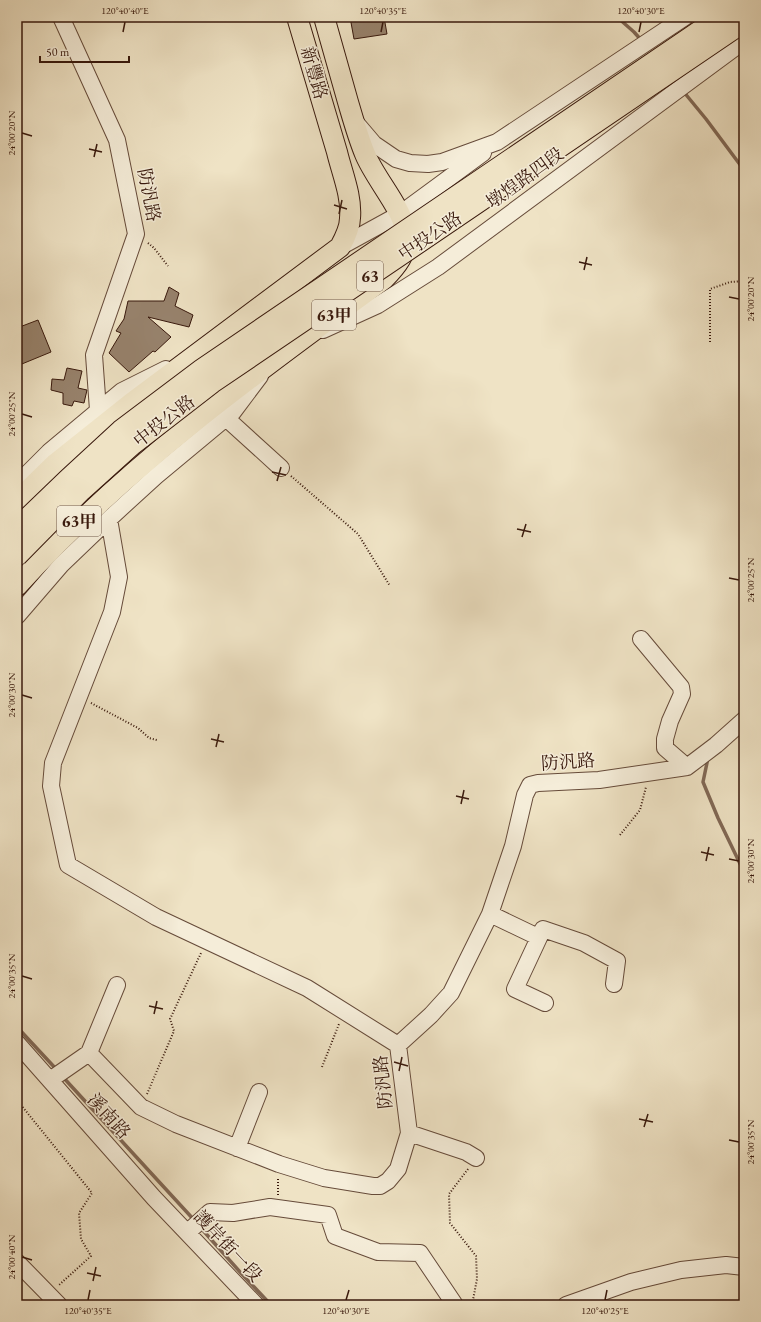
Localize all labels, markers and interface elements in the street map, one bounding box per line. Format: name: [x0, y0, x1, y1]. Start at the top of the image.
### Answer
text: 120°40'40"E: [101, 4, 149, 17]
text: 120°40'35"E: [359, 4, 407, 17]
text: 120°40'30"E: [617, 4, 665, 17]
scale bar: [40, 38, 129, 64]
text: 50 m: [46, 44, 70, 60]
street label: 新豐路: [296, 44, 333, 102]
text: 24°00'20"N: [5, 110, 18, 155]
street label: 墩煌路四段: [482, 142, 568, 213]
street label: 防汎路: [133, 166, 166, 224]
street label: 中投公路: [393, 206, 466, 265]
road number: 63: [357, 261, 383, 291]
text: 24°00'20"N: [744, 276, 757, 321]
road number: 63甲: [312, 300, 356, 330]
street label: 中投公路: [128, 389, 199, 452]
text: 24°00'25"N: [5, 391, 18, 436]
road number: 63甲: [57, 506, 101, 536]
text: 24°00'25"N: [744, 557, 757, 602]
text: 24°00'30"N: [5, 672, 18, 717]
street label: 防汎路: [540, 748, 596, 775]
text: 24°00'30"N: [744, 838, 757, 883]
text: 24°00'35"N: [5, 953, 18, 998]
street label: 防汎路: [368, 1054, 397, 1110]
street label: 溪南路: [83, 1088, 136, 1143]
text: 24°00'35"N: [744, 1119, 757, 1164]
street label: 護岸街一段: [189, 1205, 267, 1286]
text: 24°00'40"N: [5, 1234, 18, 1279]
text: 120°40'35"E: [64, 1304, 112, 1317]
text: 120°40'30"E: [322, 1304, 370, 1317]
text: 120°40'25"E: [581, 1304, 629, 1317]

